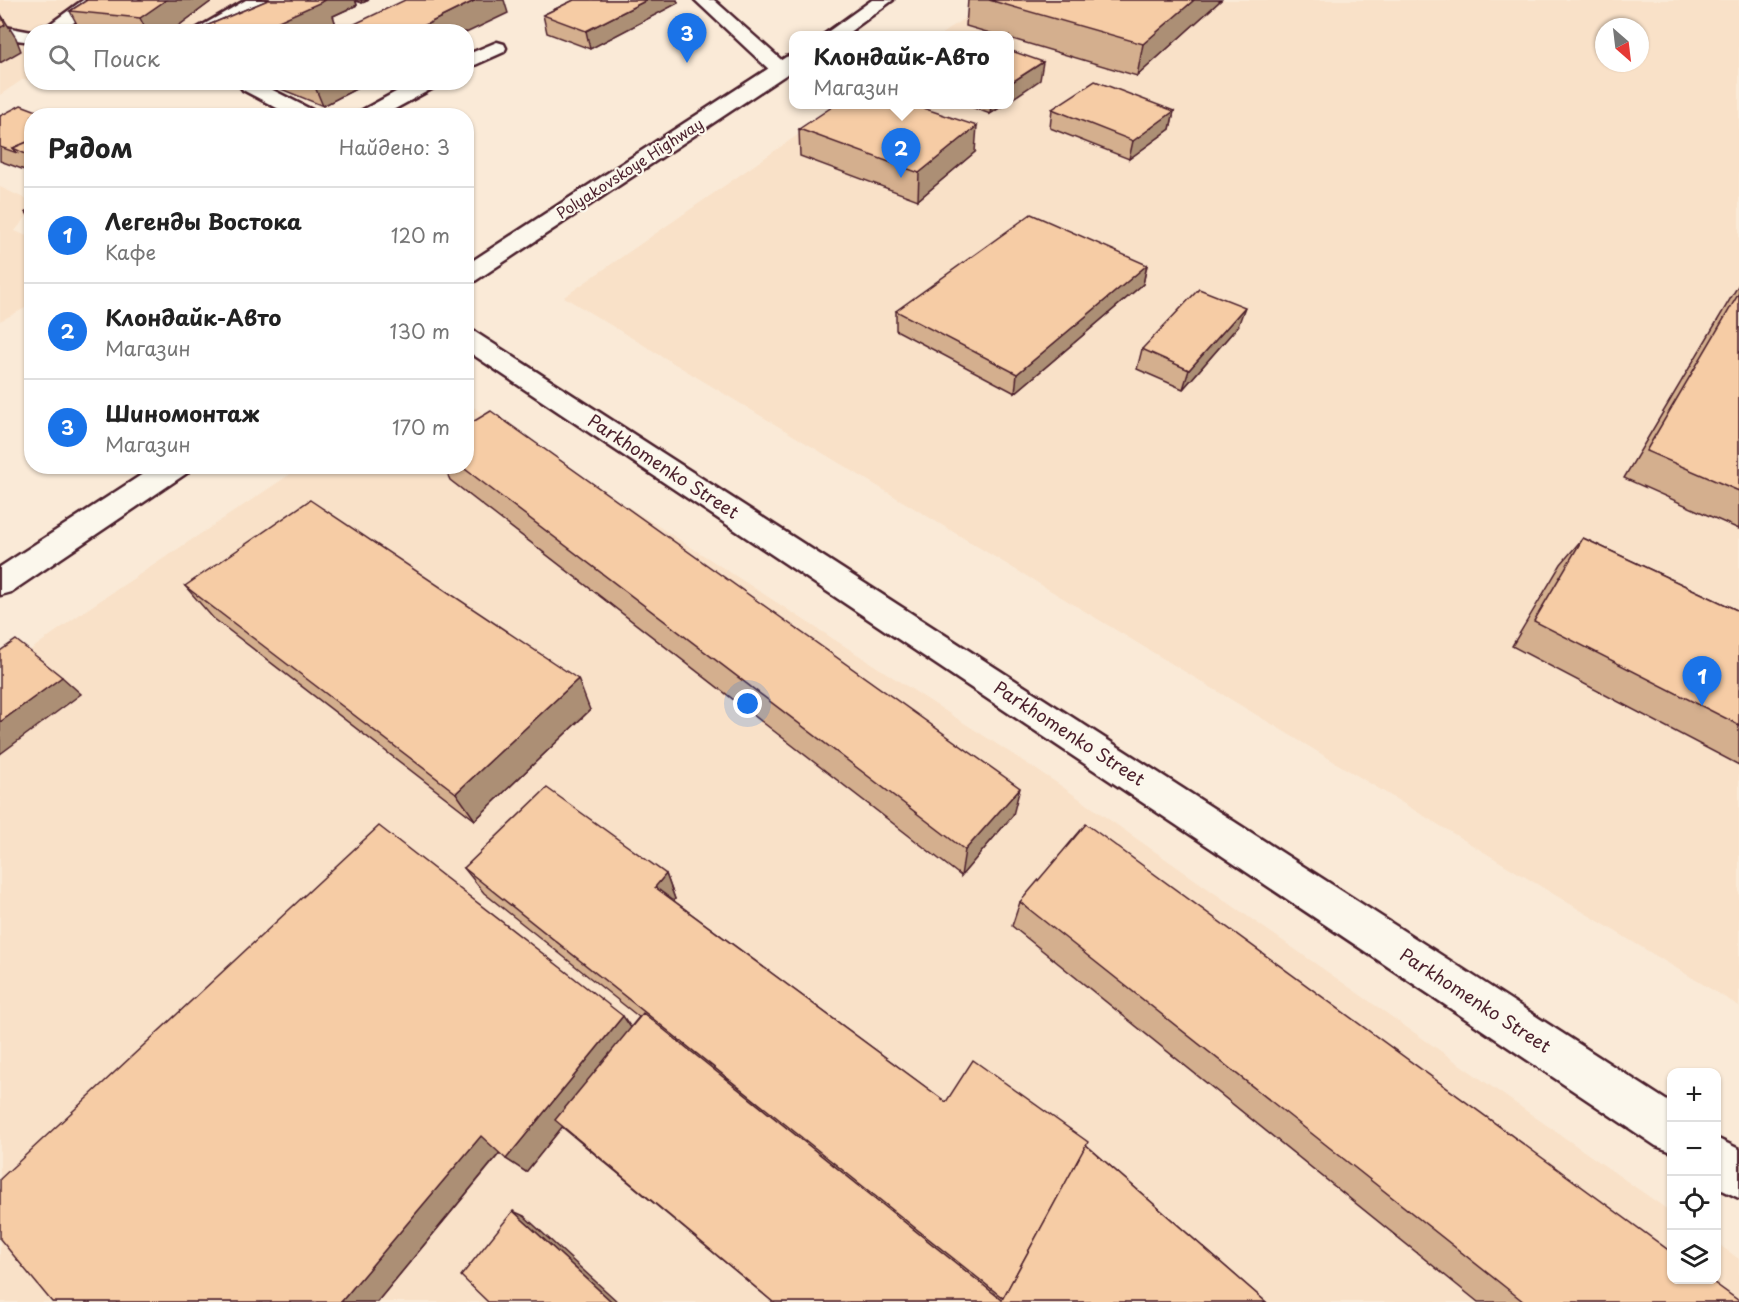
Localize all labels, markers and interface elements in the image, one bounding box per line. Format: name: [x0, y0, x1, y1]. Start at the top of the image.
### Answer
pin: 3: [668, 14, 706, 63]
north arrow: [1595, 18, 1649, 72]
search box: [24, 24, 474, 90]
popup: [789, 31, 1014, 109]
text: Клондайк-Авто: [813, 39, 990, 72]
icon: search: [45, 41, 78, 74]
text: Поиск: [93, 41, 160, 74]
text: Магазин: [813, 72, 899, 102]
street label: Polyakovskoye Highway: [551, 111, 707, 224]
text: Рядом: [48, 128, 133, 167]
pin: 2: [882, 128, 920, 178]
text: Найдено: 3: [339, 132, 450, 162]
text: Легенды Востока: [105, 204, 302, 237]
text: 1: [63, 220, 72, 250]
text: 120 m: [391, 220, 450, 250]
text: Кафе: [105, 237, 156, 267]
text: Клондайк-Авто: [105, 300, 281, 333]
text: 2: [60, 316, 75, 346]
text: 130 m: [390, 316, 450, 346]
text: Магазин: [105, 333, 191, 363]
text: Шиномонтаж: [105, 396, 259, 429]
street label: Parkhomenko Street: [583, 407, 745, 525]
text: 3: [61, 412, 74, 442]
text: 170 m: [392, 412, 450, 442]
text: Магазин: [105, 429, 191, 459]
pin: 1: [1682, 656, 1722, 706]
street label: Parkhomenko Street: [989, 674, 1151, 792]
your location: [733, 689, 762, 718]
street label: Parkhomenko Street: [1395, 941, 1557, 1059]
map controls: [1667, 1068, 1721, 1284]
button: +: [1667, 1068, 1721, 1122]
button: −: [1667, 1122, 1721, 1176]
button: locate: [1667, 1176, 1721, 1230]
button: layers: [1667, 1230, 1721, 1284]

